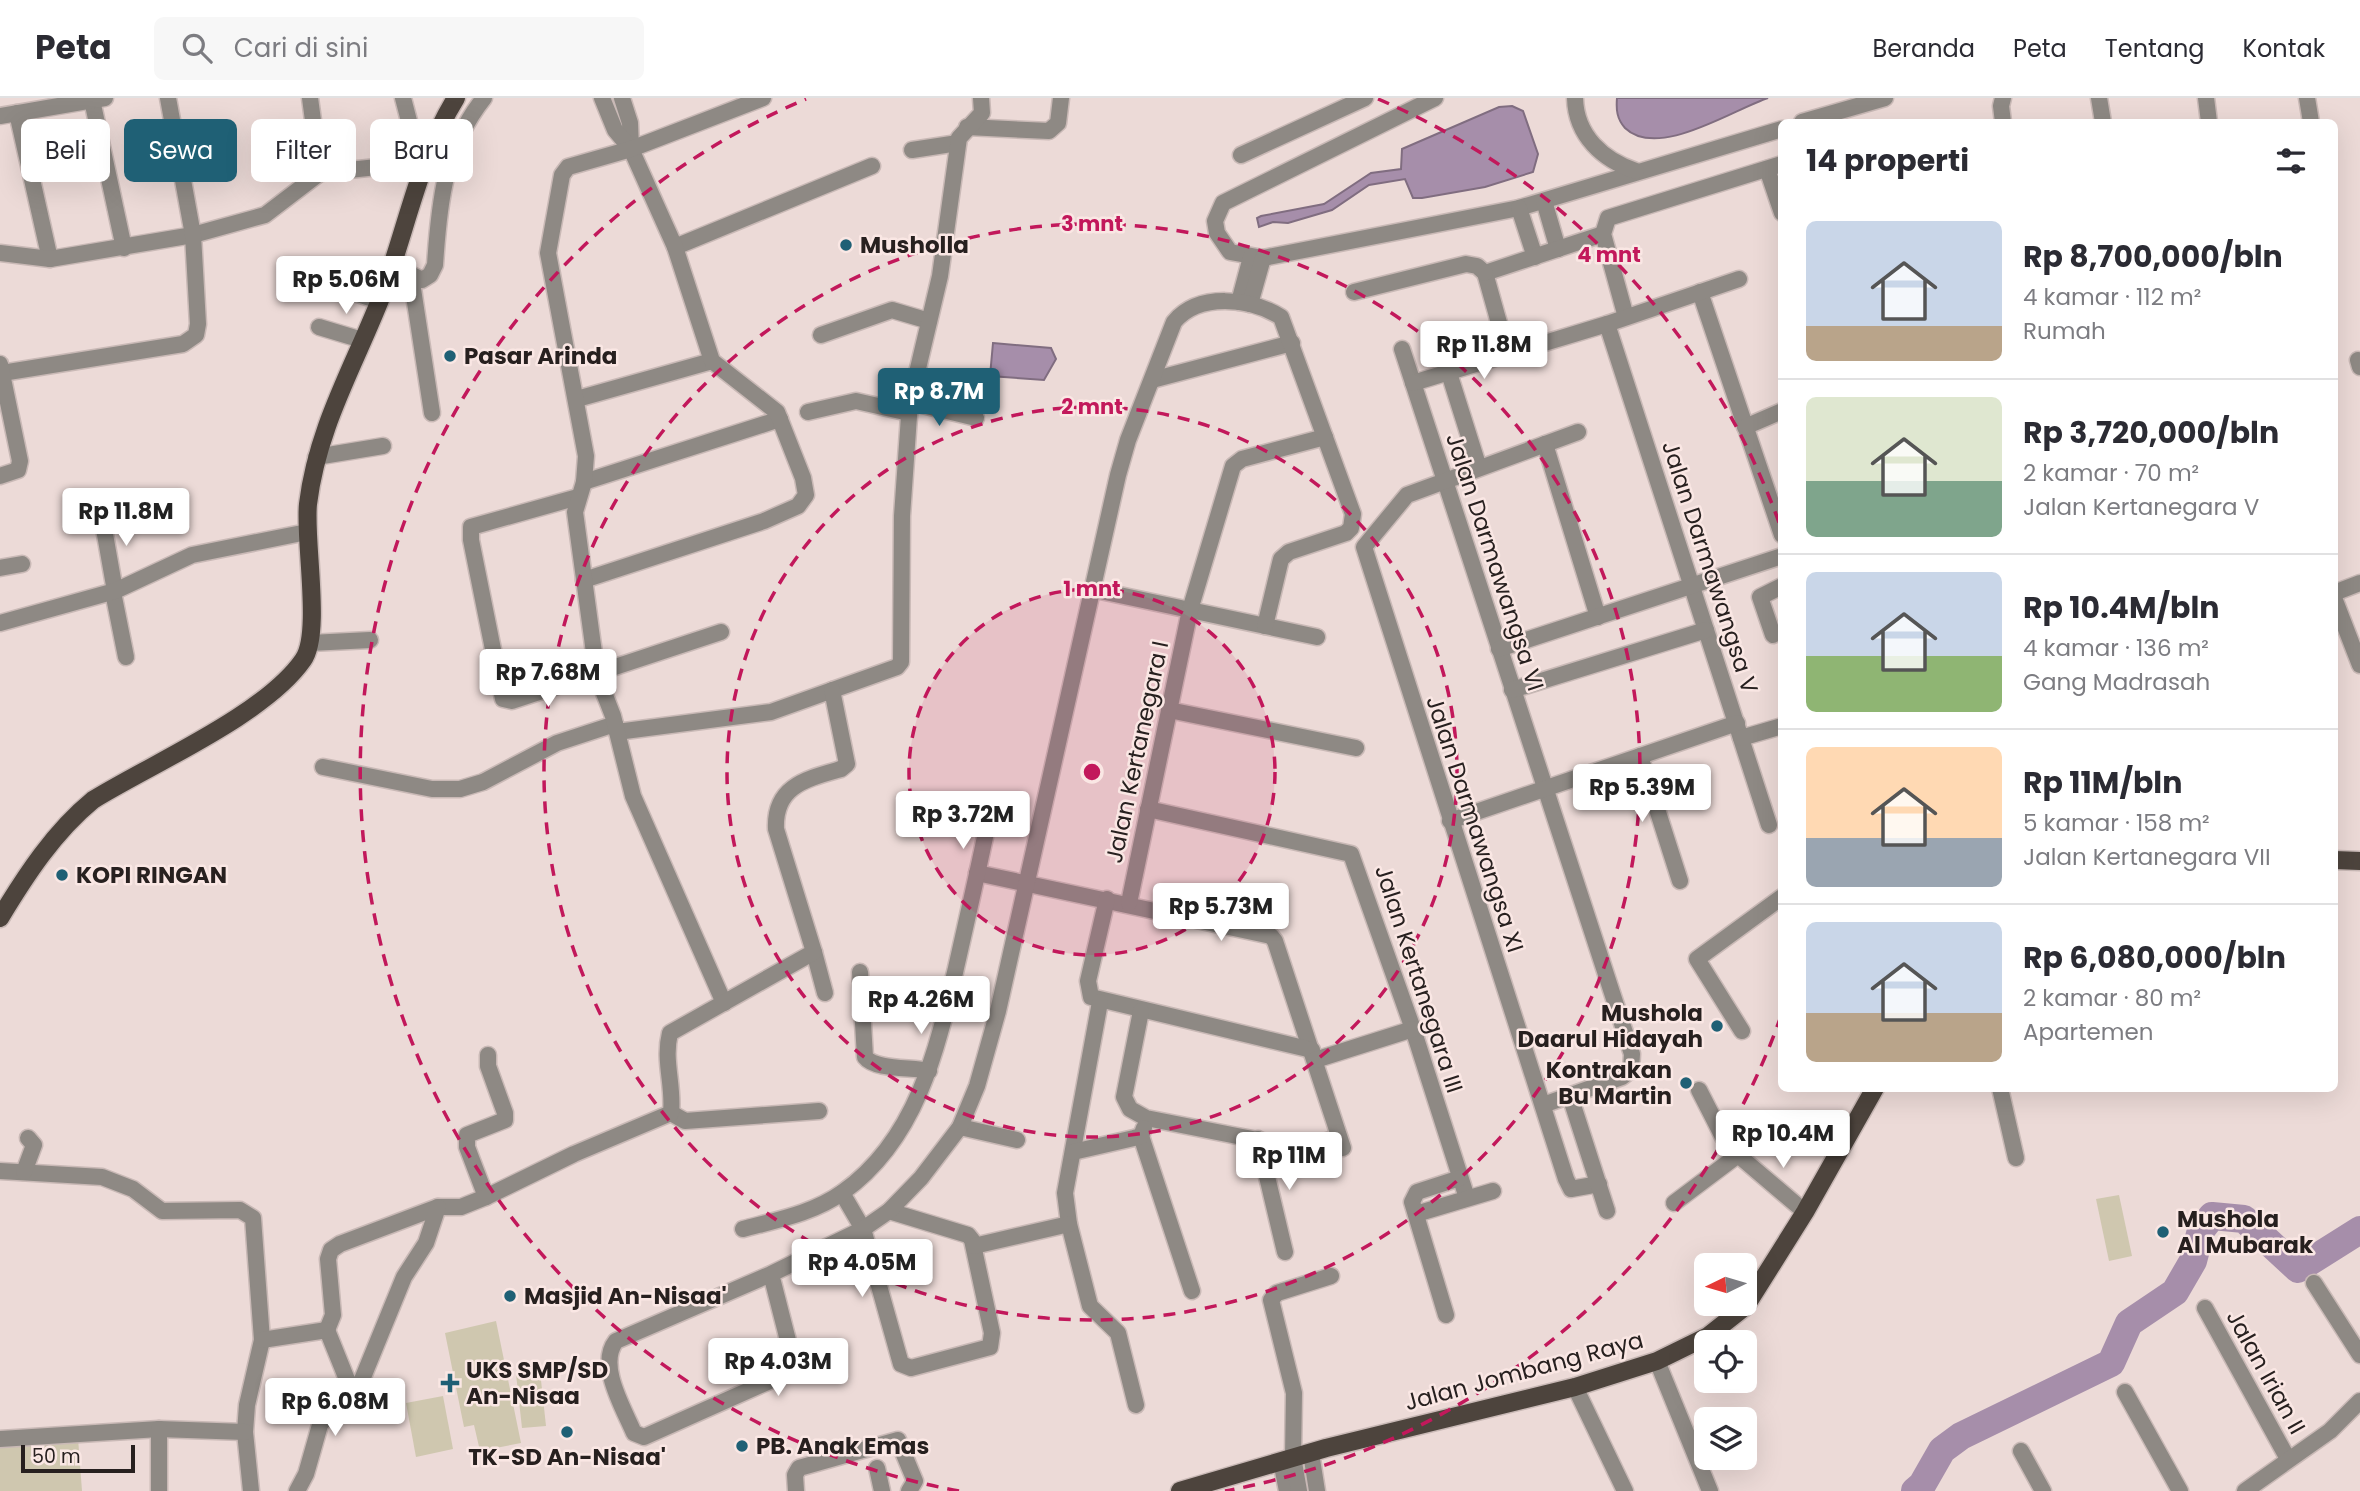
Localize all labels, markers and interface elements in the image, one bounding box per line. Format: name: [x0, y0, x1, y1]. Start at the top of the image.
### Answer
search box: [154, 17, 644, 80]
text: Peta: [35, 24, 112, 71]
icon: search: [178, 29, 216, 67]
text: Cari di sini: [234, 30, 368, 66]
text: Beranda: [1872, 32, 1975, 65]
text: Peta: [2013, 32, 2067, 65]
text: Tentang: [2105, 32, 2205, 65]
text: Kontak: [2243, 32, 2325, 65]
chip: Beli: [21, 119, 110, 182]
chip: Sewa: [124, 119, 237, 182]
chip: Filter: [251, 119, 356, 182]
chip: Baru: [370, 119, 473, 182]
text: 14 properti: [1806, 139, 1969, 182]
icon: filters: [2272, 142, 2310, 180]
text: 3 mnt: [1061, 209, 1123, 238]
place label: Musholla: [860, 229, 969, 261]
text: Rp 8,700,000/bln: [2023, 235, 2283, 278]
marker: Musholla: [838, 237, 854, 253]
text: 4 mnt: [1577, 240, 1641, 269]
icon: home: [1862, 249, 1946, 333]
pin: Rp 5.06M: [274, 256, 418, 316]
text: Rp 5.06M: [292, 263, 400, 295]
text: 4 kamar · 112 m²: [2023, 281, 2201, 313]
text: Rumah: [2023, 315, 2106, 347]
pin: Rp 11.8M: [1412, 322, 1556, 381]
text: Rp 11.8M: [1436, 328, 1532, 360]
place label: Pasar Arinda: [464, 340, 617, 372]
marker: Pasar Arinda: [442, 348, 458, 364]
pin: Rp 8.7M: [874, 368, 1004, 428]
text: Rp 8.7M: [894, 375, 984, 407]
text: 2 mnt: [1061, 392, 1123, 421]
text: Rp 3,720,000/bln: [2023, 411, 2279, 454]
icon: home: [1862, 425, 1946, 509]
street label: Jalan Darmawangsa VI: [1438, 429, 1552, 695]
street label: Jalan Darmawangsa V: [1654, 437, 1766, 698]
text: 2 kamar · 70 m²: [2023, 457, 2199, 489]
pin: Rp 11.8M: [54, 489, 198, 548]
text: Jalan Kertanegara V: [2023, 491, 2259, 523]
text: Rp 11.8M: [78, 495, 174, 527]
text: 1 mnt: [1063, 574, 1121, 603]
text: Rp 10.4M/bln: [2023, 586, 2219, 629]
icon: home: [1862, 600, 1946, 684]
text: 4 kamar · 136 m²: [2023, 632, 2209, 664]
street label: Jalan Kertanegara I: [1098, 638, 1176, 866]
pin: Rp 7.68M: [476, 650, 620, 709]
text: Rp 7.68M: [496, 656, 600, 688]
text: Gang Madrasah: [2023, 666, 2210, 698]
street label: Jalan Darmawangsa XI: [1418, 692, 1532, 956]
centre of rings: [1080, 760, 1104, 784]
text: Rp 11M/bln: [2023, 761, 2182, 804]
pin: Rp 5.39M: [1570, 764, 1714, 824]
text: Rp 5.39M: [1589, 771, 1695, 803]
icon: home: [1862, 775, 1946, 859]
pin: Rp 3.72M: [891, 792, 1035, 851]
text: Rp 3.72M: [912, 798, 1014, 830]
text: 5 kamar · 158 m²: [2023, 807, 2210, 839]
text: Jalan Kertanegara VII: [2023, 841, 2271, 873]
place label: KOPI RINGAN: [76, 859, 227, 891]
street label: Jalan Kertanegara III: [1367, 861, 1471, 1097]
marker: KOPI RINGAN: [54, 867, 70, 883]
pin: Rp 5.73M: [1149, 884, 1293, 943]
text: Rp 5.73M: [1169, 890, 1273, 922]
text: Rp 6,080,000/bln: [2023, 936, 2286, 979]
icon: home: [1862, 950, 1946, 1034]
pin: Rp 4.26M: [849, 976, 993, 1036]
text: 2 kamar · 80 m²: [2023, 982, 2201, 1014]
text: Rp 4.26M: [868, 983, 974, 1015]
place label: Mushola Daarul Hidayah: [1518, 997, 1703, 1055]
text: Apartemen: [2023, 1016, 2153, 1048]
marker: Mushola Daarul Hidayah: [1709, 1018, 1725, 1034]
place label: Kontrakan Bu Martin: [1546, 1054, 1672, 1112]
marker: Kontrakan Bu Martin: [1678, 1075, 1694, 1091]
pin: Rp 10.4M: [1711, 1110, 1855, 1170]
text: Rp 10.4M: [1732, 1117, 1834, 1149]
pin: Rp 11M: [1232, 1132, 1346, 1192]
text: Rp 11M: [1252, 1139, 1326, 1171]
place label: Mushola Al Mubarak: [2177, 1203, 2314, 1261]
marker: Mushola Al Mubarak: [2155, 1224, 2171, 1240]
pin: Rp 4.05M: [790, 1240, 934, 1299]
text: Rp 4.05M: [808, 1246, 916, 1278]
north arrow: [1694, 1253, 1757, 1316]
map controls: [1694, 1253, 1757, 1470]
place label: Masjid An-Nisaa': [524, 1280, 727, 1312]
marker: Masjid An-Nisaa': [502, 1288, 518, 1304]
street label: Jalan Irian II: [2219, 1304, 2313, 1440]
street label: Jalan Jombang Raya: [1401, 1324, 1647, 1418]
button: locate: [1694, 1330, 1757, 1393]
pin: Rp 4.03M: [706, 1338, 850, 1398]
text: Rp 4.03M: [724, 1345, 832, 1377]
place label: UKS SMP/SD An-Nisaa: [466, 1354, 608, 1412]
marker: UKS SMP/SD An-Nisaa: [440, 1373, 460, 1393]
pin: Rp 6.08M: [263, 1378, 407, 1438]
text: Rp 6.08M: [281, 1385, 389, 1417]
button: layers: [1694, 1407, 1757, 1470]
marker: TK-SD An-Nisaa': [559, 1424, 575, 1440]
place label: PB. Anak Emas: [756, 1430, 929, 1462]
marker: PB. Anak Emas: [734, 1438, 750, 1454]
place label: TK-SD An-Nisaa': [468, 1441, 666, 1473]
scale bar: [21, 1442, 135, 1474]
text: 50 m: [32, 1443, 81, 1470]

